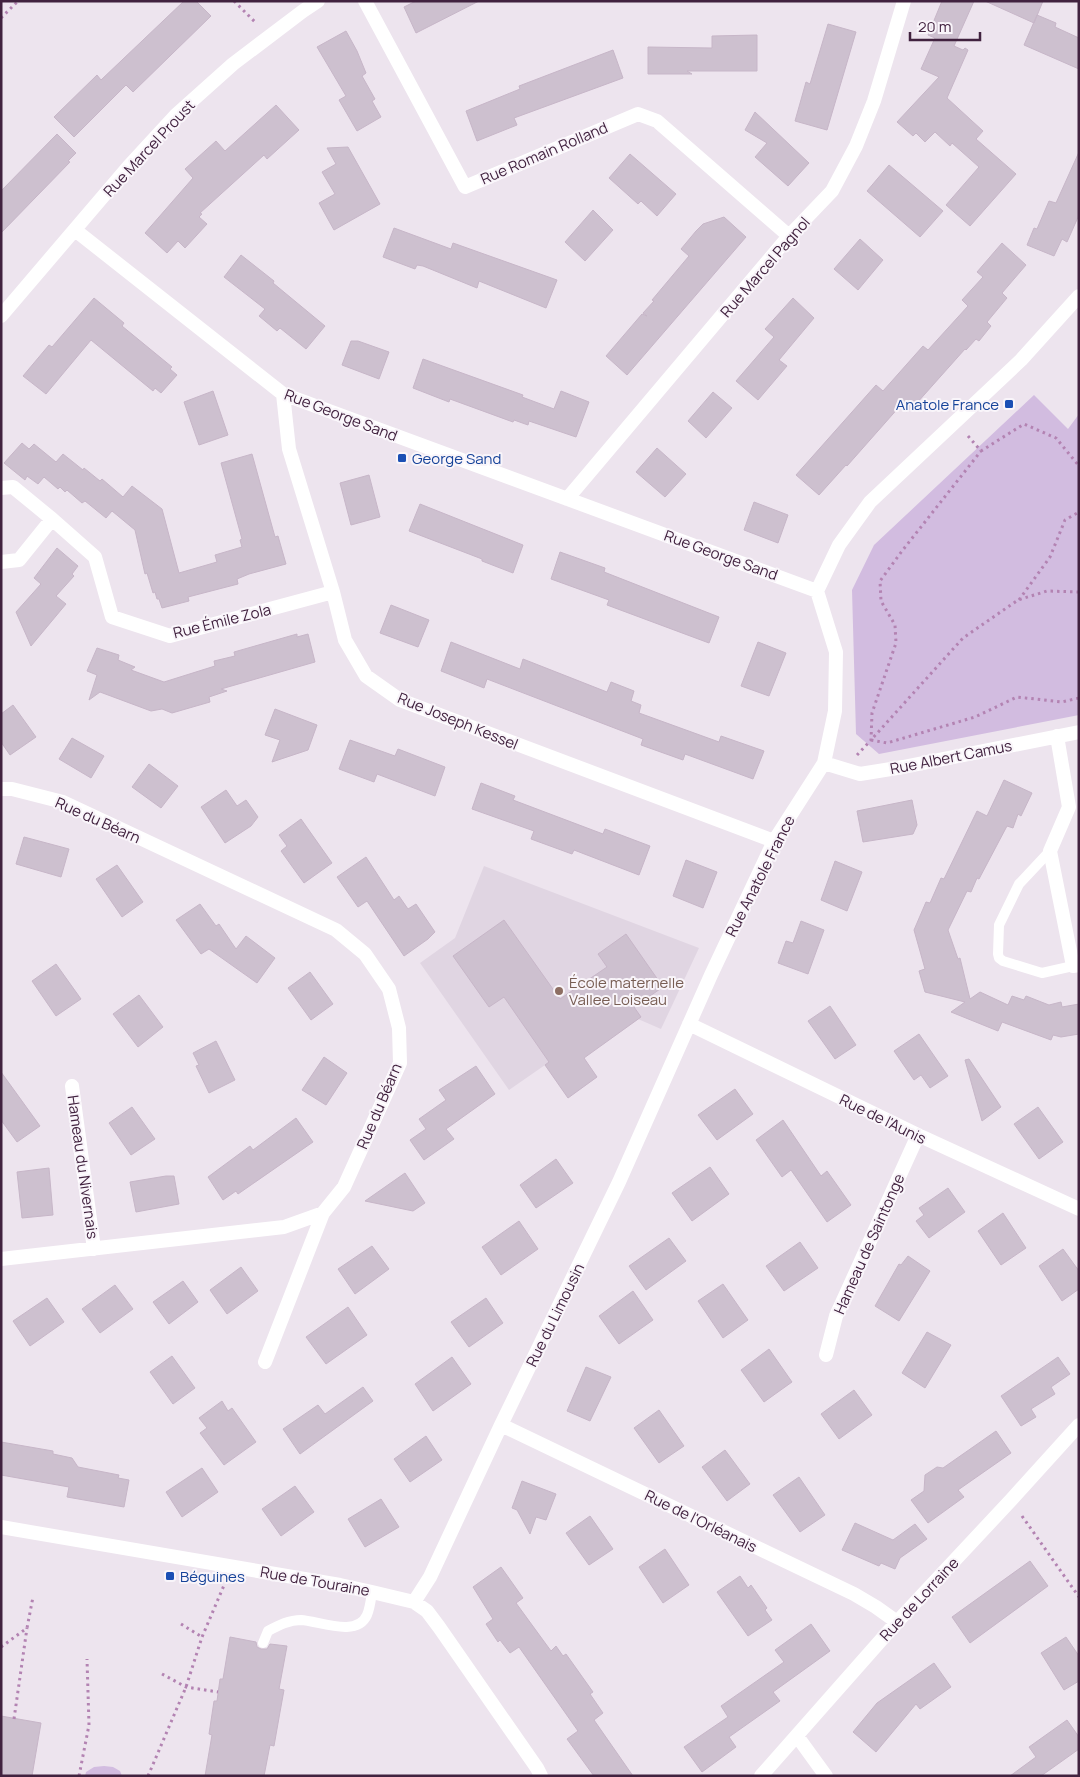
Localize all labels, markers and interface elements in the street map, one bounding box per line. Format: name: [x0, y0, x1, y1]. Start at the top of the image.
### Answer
scale bar: [910, 10, 980, 42]
text: 20 m: [918, 16, 951, 37]
street label: Rue Marcel Proust: [98, 95, 200, 201]
street label: Rue Romain Rolland: [477, 117, 611, 189]
street label: Rue Marcel Pagnol: [715, 212, 815, 322]
street label: Rue George Sand: [281, 384, 401, 446]
place label: Anatole France: [896, 394, 999, 415]
marker: Anatole France: [1003, 398, 1015, 410]
place label: George Sand: [412, 448, 501, 469]
marker: George Sand: [396, 452, 408, 464]
street label: Rue George Sand: [661, 525, 781, 585]
street label: Rue Émile Zola: [171, 599, 273, 643]
street label: Rue Joseph Kessel: [395, 687, 521, 755]
street label: Rue Albert Camus: [888, 735, 1014, 779]
street label: Rue du Béarn: [52, 792, 144, 848]
street label: Rue Anatole France: [720, 812, 800, 940]
place label: École maternelle Vallee Loiseau: [569, 972, 684, 1010]
marker: École maternelle Vallee Loiseau: [553, 985, 565, 997]
street label: Rue du Béarn: [351, 1060, 407, 1152]
street label: Rue de l'Aunis: [836, 1089, 930, 1149]
street label: Hameau du Nivernais: [63, 1094, 103, 1240]
street label: Hameau de Saintonge: [829, 1170, 910, 1318]
street label: Rue du Limousin: [521, 1260, 589, 1370]
street label: Rue de l'Orléanais: [641, 1485, 761, 1557]
street label: Rue de Lorraine: [875, 1552, 963, 1645]
street label: Rue de Touraine: [259, 1561, 372, 1601]
place label: Béguines: [180, 1566, 245, 1587]
marker: Béguines: [164, 1570, 176, 1582]

